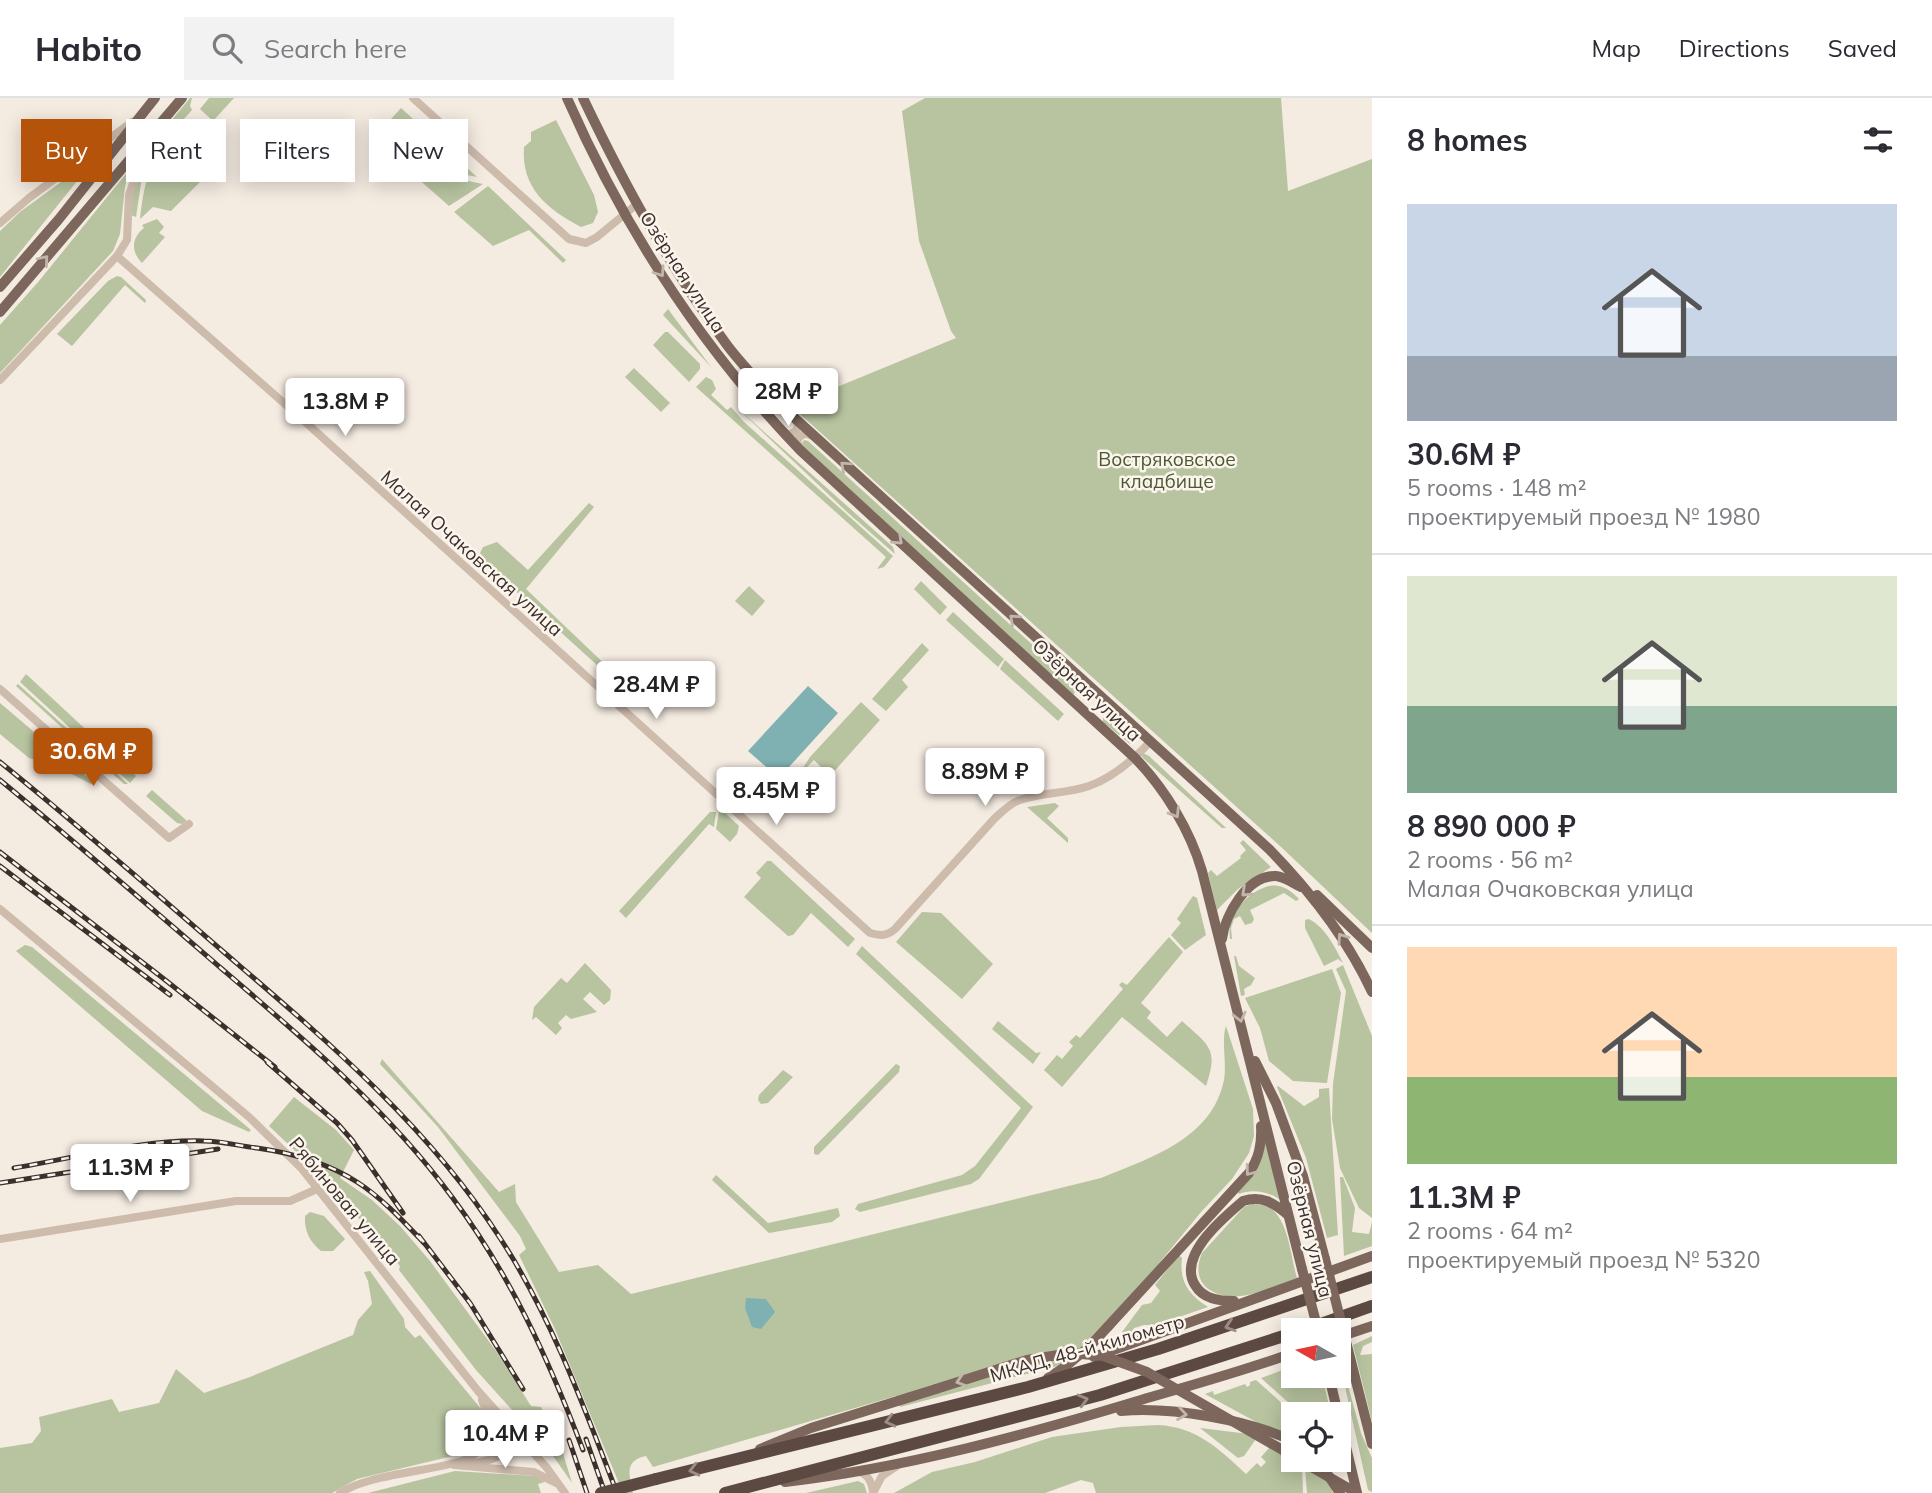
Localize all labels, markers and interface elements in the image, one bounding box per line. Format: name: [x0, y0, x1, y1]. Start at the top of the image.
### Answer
search box: [184, 17, 674, 80]
text: Habito: [35, 28, 142, 69]
icon: search: [208, 29, 246, 67]
text: Search here: [264, 32, 407, 65]
text: Map: [1591, 33, 1641, 63]
text: Directions: [1679, 33, 1790, 63]
text: Saved: [1828, 33, 1897, 63]
chip: Buy: [21, 119, 112, 182]
chip: Rent: [126, 119, 226, 182]
chip: Filters: [240, 119, 355, 182]
chip: New: [369, 119, 468, 182]
text: 8 homes: [1407, 121, 1528, 159]
icon: filters: [1859, 121, 1897, 159]
street label: Озёрная улица: [635, 207, 731, 337]
icon: home: [1589, 250, 1715, 376]
one-way arrow: [36, 256, 49, 268]
one-way arrow: [652, 264, 664, 277]
pin: 28M ₽: [739, 368, 837, 428]
text: 28M ₽: [754, 376, 822, 405]
pin: 13.8M ₽: [280, 378, 410, 438]
text: 13.8M ₽: [301, 386, 389, 415]
text: 30.6M ₽: [1407, 435, 1521, 473]
park label: Востряковское кладбище: [1098, 447, 1236, 493]
one-way arrow: [840, 462, 853, 474]
street label: Малая Очаковская улица: [376, 465, 568, 641]
text: 5 rooms · 148 m²: [1407, 473, 1587, 502]
text: проектируемый проезд № 1980: [1407, 502, 1760, 531]
one-way arrow: [890, 531, 903, 544]
one-way arrow: [1009, 614, 1022, 627]
icon: home: [1589, 622, 1715, 748]
street label: Озёрная улица: [1028, 633, 1146, 747]
pin: 28.4M ₽: [591, 662, 721, 721]
text: 28.4M ₽: [612, 669, 700, 698]
pin: 30.6M ₽: [28, 728, 158, 788]
text: 30.6M ₽: [49, 736, 137, 765]
pin: 8.89M ₽: [920, 748, 1050, 808]
text: 8.89M ₽: [941, 756, 1029, 785]
pin: 8.45M ₽: [711, 768, 841, 827]
text: 8.45M ₽: [732, 775, 820, 804]
one-way arrow: [1167, 805, 1180, 818]
text: 8 890 000 ₽: [1407, 807, 1576, 845]
text: 2 rooms · 56 m²: [1407, 845, 1573, 874]
text: Малая Очаковская улица: [1407, 874, 1694, 903]
one-way arrow: [1241, 884, 1254, 897]
one-way arrow: [1338, 933, 1350, 946]
icon: home: [1589, 993, 1715, 1119]
one-way arrow: [1232, 1010, 1246, 1022]
street label: Рябиновая улица: [284, 1132, 406, 1270]
pin: 11.3M ₽: [65, 1144, 195, 1204]
text: 11.3M ₽: [86, 1152, 174, 1181]
street label: Озёрная улица: [1281, 1158, 1339, 1300]
one-way arrow: [1245, 1163, 1258, 1176]
text: 11.3M ₽: [1407, 1178, 1521, 1216]
text: 2 rooms · 64 m²: [1407, 1216, 1573, 1245]
text: проектируемый проезд № 5320: [1407, 1245, 1760, 1274]
street label: МКАД, 48-й километр: [987, 1309, 1187, 1387]
one-way arrow: [1224, 1318, 1236, 1332]
north arrow: [1281, 1318, 1351, 1388]
map controls: [1281, 1318, 1351, 1472]
one-way arrow: [955, 1372, 967, 1387]
one-way arrow: [1077, 1394, 1089, 1408]
button: locate: [1281, 1402, 1351, 1472]
one-way arrow: [1176, 1406, 1188, 1421]
pin: 10.4M ₽: [440, 1410, 570, 1470]
one-way arrow: [884, 1413, 896, 1427]
text: 10.4M ₽: [461, 1418, 549, 1447]
one-way arrow: [688, 1462, 700, 1476]

